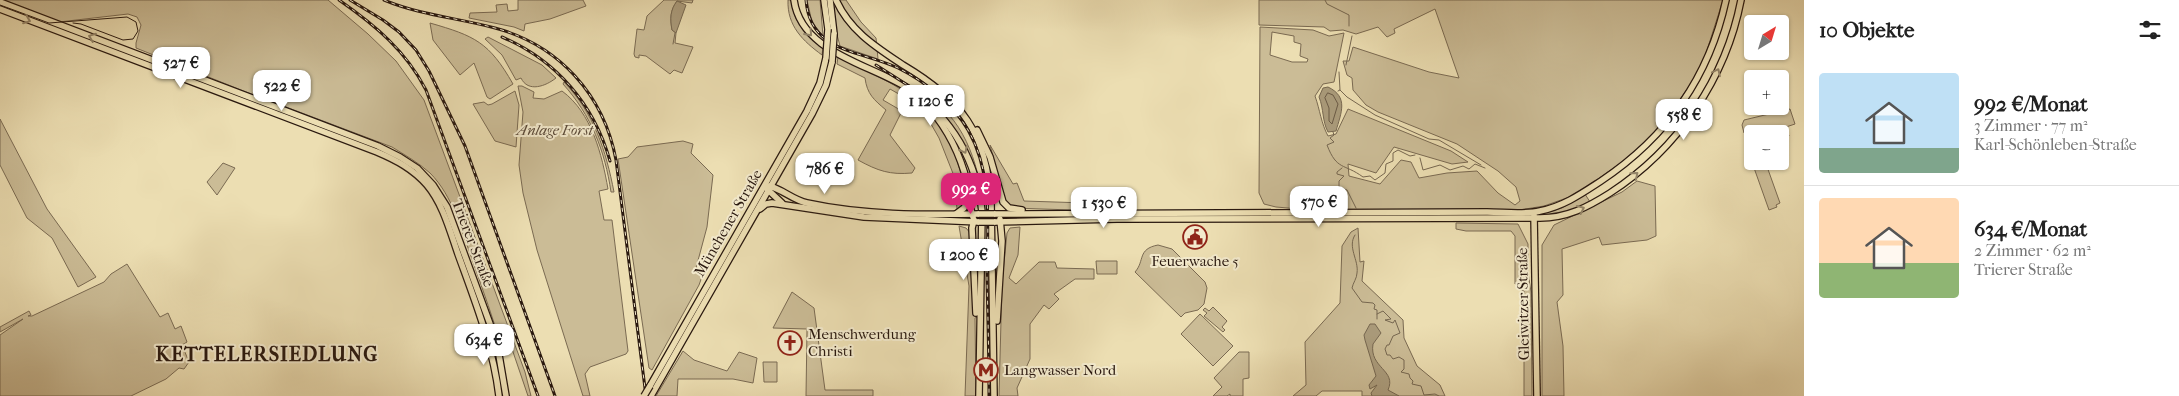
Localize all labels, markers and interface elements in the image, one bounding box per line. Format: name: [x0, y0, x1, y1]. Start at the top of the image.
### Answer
one-way arrow: [22, 13, 31, 24]
north arrow: [1744, 15, 1789, 60]
map controls: [1744, 15, 1789, 170]
icon: filters: [2136, 16, 2164, 44]
text: 10 Objekte: [1819, 18, 1914, 42]
one-way arrow: [803, 27, 812, 36]
one-way arrow: [89, 33, 97, 43]
pin: 527 €: [146, 46, 216, 89]
text: 527 €: [163, 53, 199, 72]
one-way arrow: [1711, 68, 1721, 77]
pin: 522 €: [247, 70, 317, 112]
button: +: [1744, 70, 1789, 115]
text: 522 €: [264, 76, 300, 95]
pin: 1 120 €: [885, 84, 977, 127]
text: 1 120 €: [909, 91, 953, 110]
text: 992 €/Monat: [1974, 92, 2088, 116]
icon: home: [1859, 93, 1919, 153]
pin: 558 €: [1649, 98, 1719, 141]
text: 558 €: [1667, 105, 1701, 124]
text: 3 Zimmer · 77 m²: [1974, 116, 2088, 135]
park label: Anlage Forst: [515, 121, 595, 139]
button: −: [1744, 125, 1789, 170]
text: Karl-Schönleben-Straße: [1974, 135, 2137, 154]
one-way arrow: [958, 145, 968, 154]
pin: 786 €: [790, 152, 860, 195]
text: 786 €: [806, 159, 844, 178]
street label: Münchener Straße: [690, 166, 766, 280]
pin: 992 €: [936, 172, 1006, 215]
one-way arrow: [1629, 172, 1638, 180]
text: 992 €: [952, 179, 990, 198]
pin: 1 530 €: [1058, 186, 1150, 229]
pin: 570 €: [1284, 186, 1354, 228]
text: 570 €: [1301, 192, 1337, 211]
text: 1 530 €: [1082, 193, 1126, 212]
street label: Trierer Straße: [448, 197, 498, 290]
one-way arrow: [1576, 205, 1585, 215]
text: 634 €/Monat: [1974, 217, 2087, 241]
icon: home: [1859, 218, 1919, 278]
public building icon: Feuerwache 5: [1182, 224, 1208, 250]
pin: 1 200 €: [918, 238, 1010, 281]
text: 2 Zimmer · 62 m²: [1974, 241, 2091, 260]
text: 1 200 €: [940, 245, 988, 264]
street label: Gleiwitzer Straße: [1513, 247, 1533, 361]
place label: Feuerwache 5: [1151, 252, 1239, 270]
text: Trierer Straße: [1974, 260, 2073, 279]
pin: 634 €: [449, 324, 519, 366]
place label: Menschwerdung Christi: [808, 325, 917, 360]
text: 634 €: [465, 330, 503, 349]
church icon: Menschwerdung Christi: [777, 330, 803, 356]
district label: KETTELERSIEDLUNG: [156, 343, 378, 366]
metro station icon: Langwasser Nord: [973, 357, 999, 383]
place label: Langwasser Nord: [1004, 361, 1117, 379]

